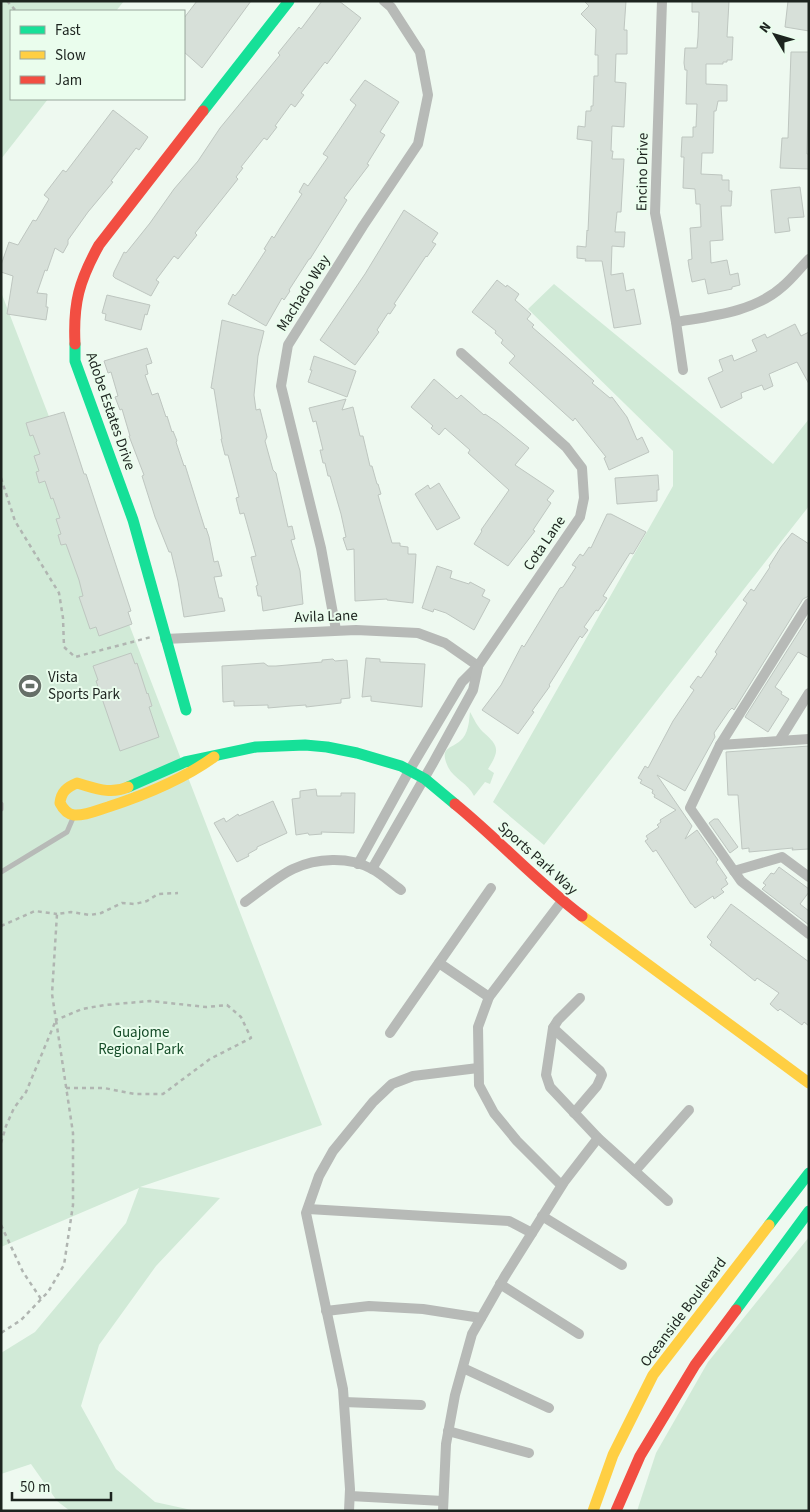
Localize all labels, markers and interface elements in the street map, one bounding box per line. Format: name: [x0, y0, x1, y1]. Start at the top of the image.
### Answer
legend: [10, 10, 185, 100]
north arrow: [750, 10, 800, 60]
text: N: [755, 18, 776, 37]
text: Fast: [55, 20, 81, 41]
text: Slow: [55, 45, 86, 66]
text: Jam: [55, 70, 82, 91]
street label: Encino Drive: [631, 133, 654, 211]
street label: Machado Way: [272, 251, 335, 336]
street label: Adobe Estates Drive: [81, 349, 141, 473]
street label: Cota Lane: [518, 512, 571, 575]
street label: Avila Lane: [294, 605, 358, 628]
place label: Vista Sports Park: [48, 667, 120, 705]
sports icon: Vista Sports Park: [17, 673, 43, 699]
street label: Sports Park Way: [493, 817, 582, 900]
park label: Guajome Regional Park: [98, 1022, 184, 1060]
street label: Oceanside Boulevard: [635, 1253, 732, 1371]
scale bar: [12, 1470, 111, 1502]
text: 50 m: [20, 1477, 50, 1498]

